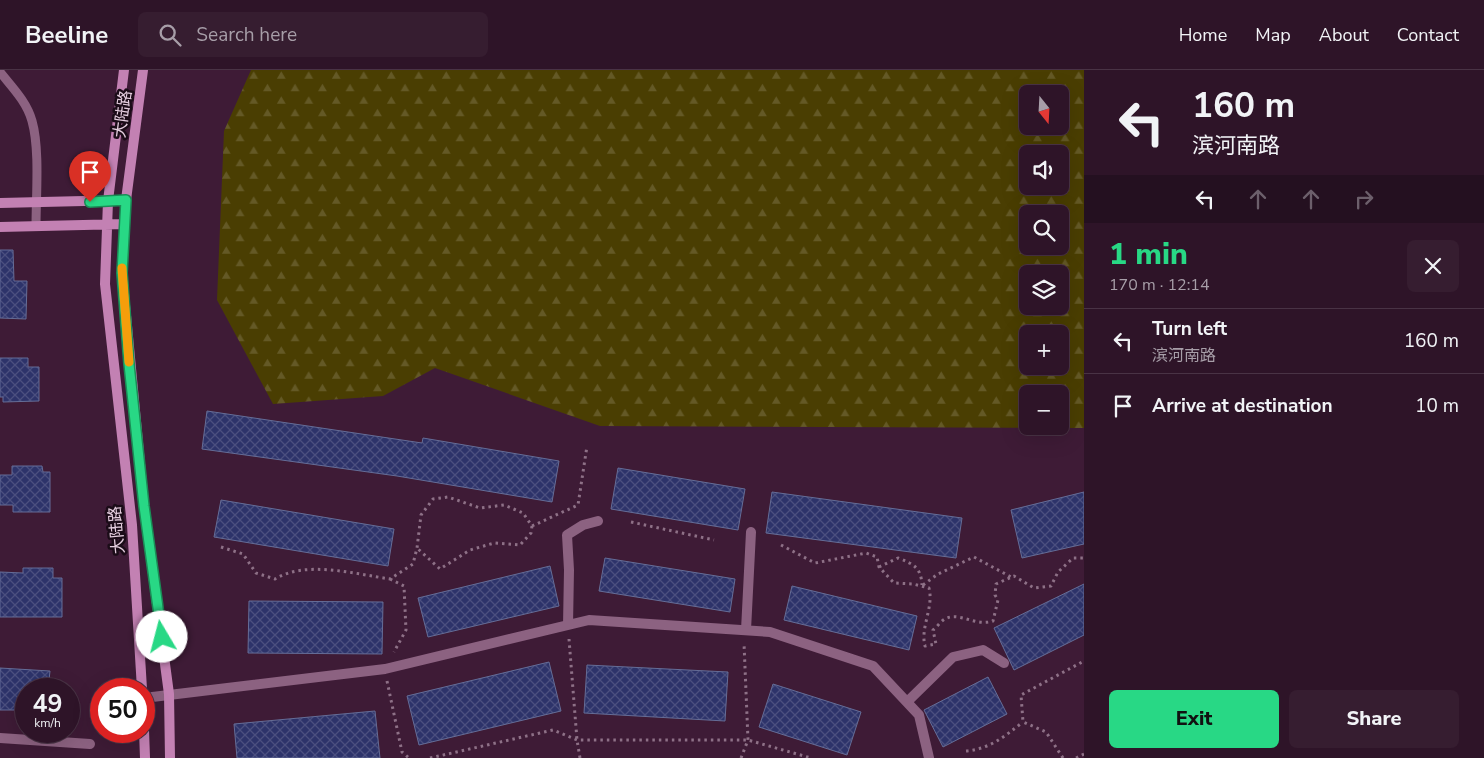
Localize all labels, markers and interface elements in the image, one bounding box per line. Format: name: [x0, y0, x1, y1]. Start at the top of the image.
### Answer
search box: [138, 12, 488, 57]
text: Beeline: [25, 19, 108, 51]
icon: search: [156, 21, 184, 49]
text: Search here: [196, 22, 297, 48]
text: Home: [1179, 23, 1227, 47]
text: Map: [1255, 23, 1291, 47]
text: About: [1319, 23, 1369, 47]
text: Contact: [1397, 23, 1459, 47]
text: 160 m: [1192, 82, 1295, 129]
north arrow: [1019, 85, 1069, 135]
map controls: [1019, 85, 1069, 435]
street label: 大陆路: [109, 89, 137, 139]
icon: left: [1109, 90, 1174, 155]
text: 滨河南路: [1192, 131, 1280, 161]
button: sound: [1019, 145, 1069, 195]
pin: [69, 151, 111, 202]
icon: arrive: [76, 158, 104, 186]
icon: left: [1191, 185, 1219, 213]
icon: ahead: [1244, 185, 1272, 213]
icon: ahead: [1297, 185, 1325, 213]
icon: right: [1350, 185, 1378, 213]
button: search: [1019, 205, 1069, 255]
text: 1 min: [1109, 234, 1188, 275]
button: close: [1407, 240, 1459, 292]
button: layers: [1019, 265, 1069, 315]
text: 170 m · 12:14: [1109, 274, 1210, 296]
text: Turn left: [1152, 316, 1227, 342]
button: +: [1019, 325, 1069, 375]
icon: left: [1109, 327, 1137, 355]
text: 160 m: [1404, 328, 1459, 354]
text: 滨河南路: [1152, 345, 1216, 367]
button: −: [1019, 385, 1069, 435]
icon: arrive: [1109, 392, 1137, 420]
text: Arrive at destination: [1152, 393, 1333, 419]
text: 10 m: [1415, 393, 1459, 419]
street label: 大陆路: [104, 505, 130, 555]
position arrow: [135, 610, 187, 662]
speed limit sign: 50: [90, 678, 155, 743]
text: 49: [32, 687, 63, 721]
button: Exit: [1109, 690, 1279, 748]
button: Share: [1289, 690, 1459, 748]
text: km/h: [34, 715, 61, 731]

